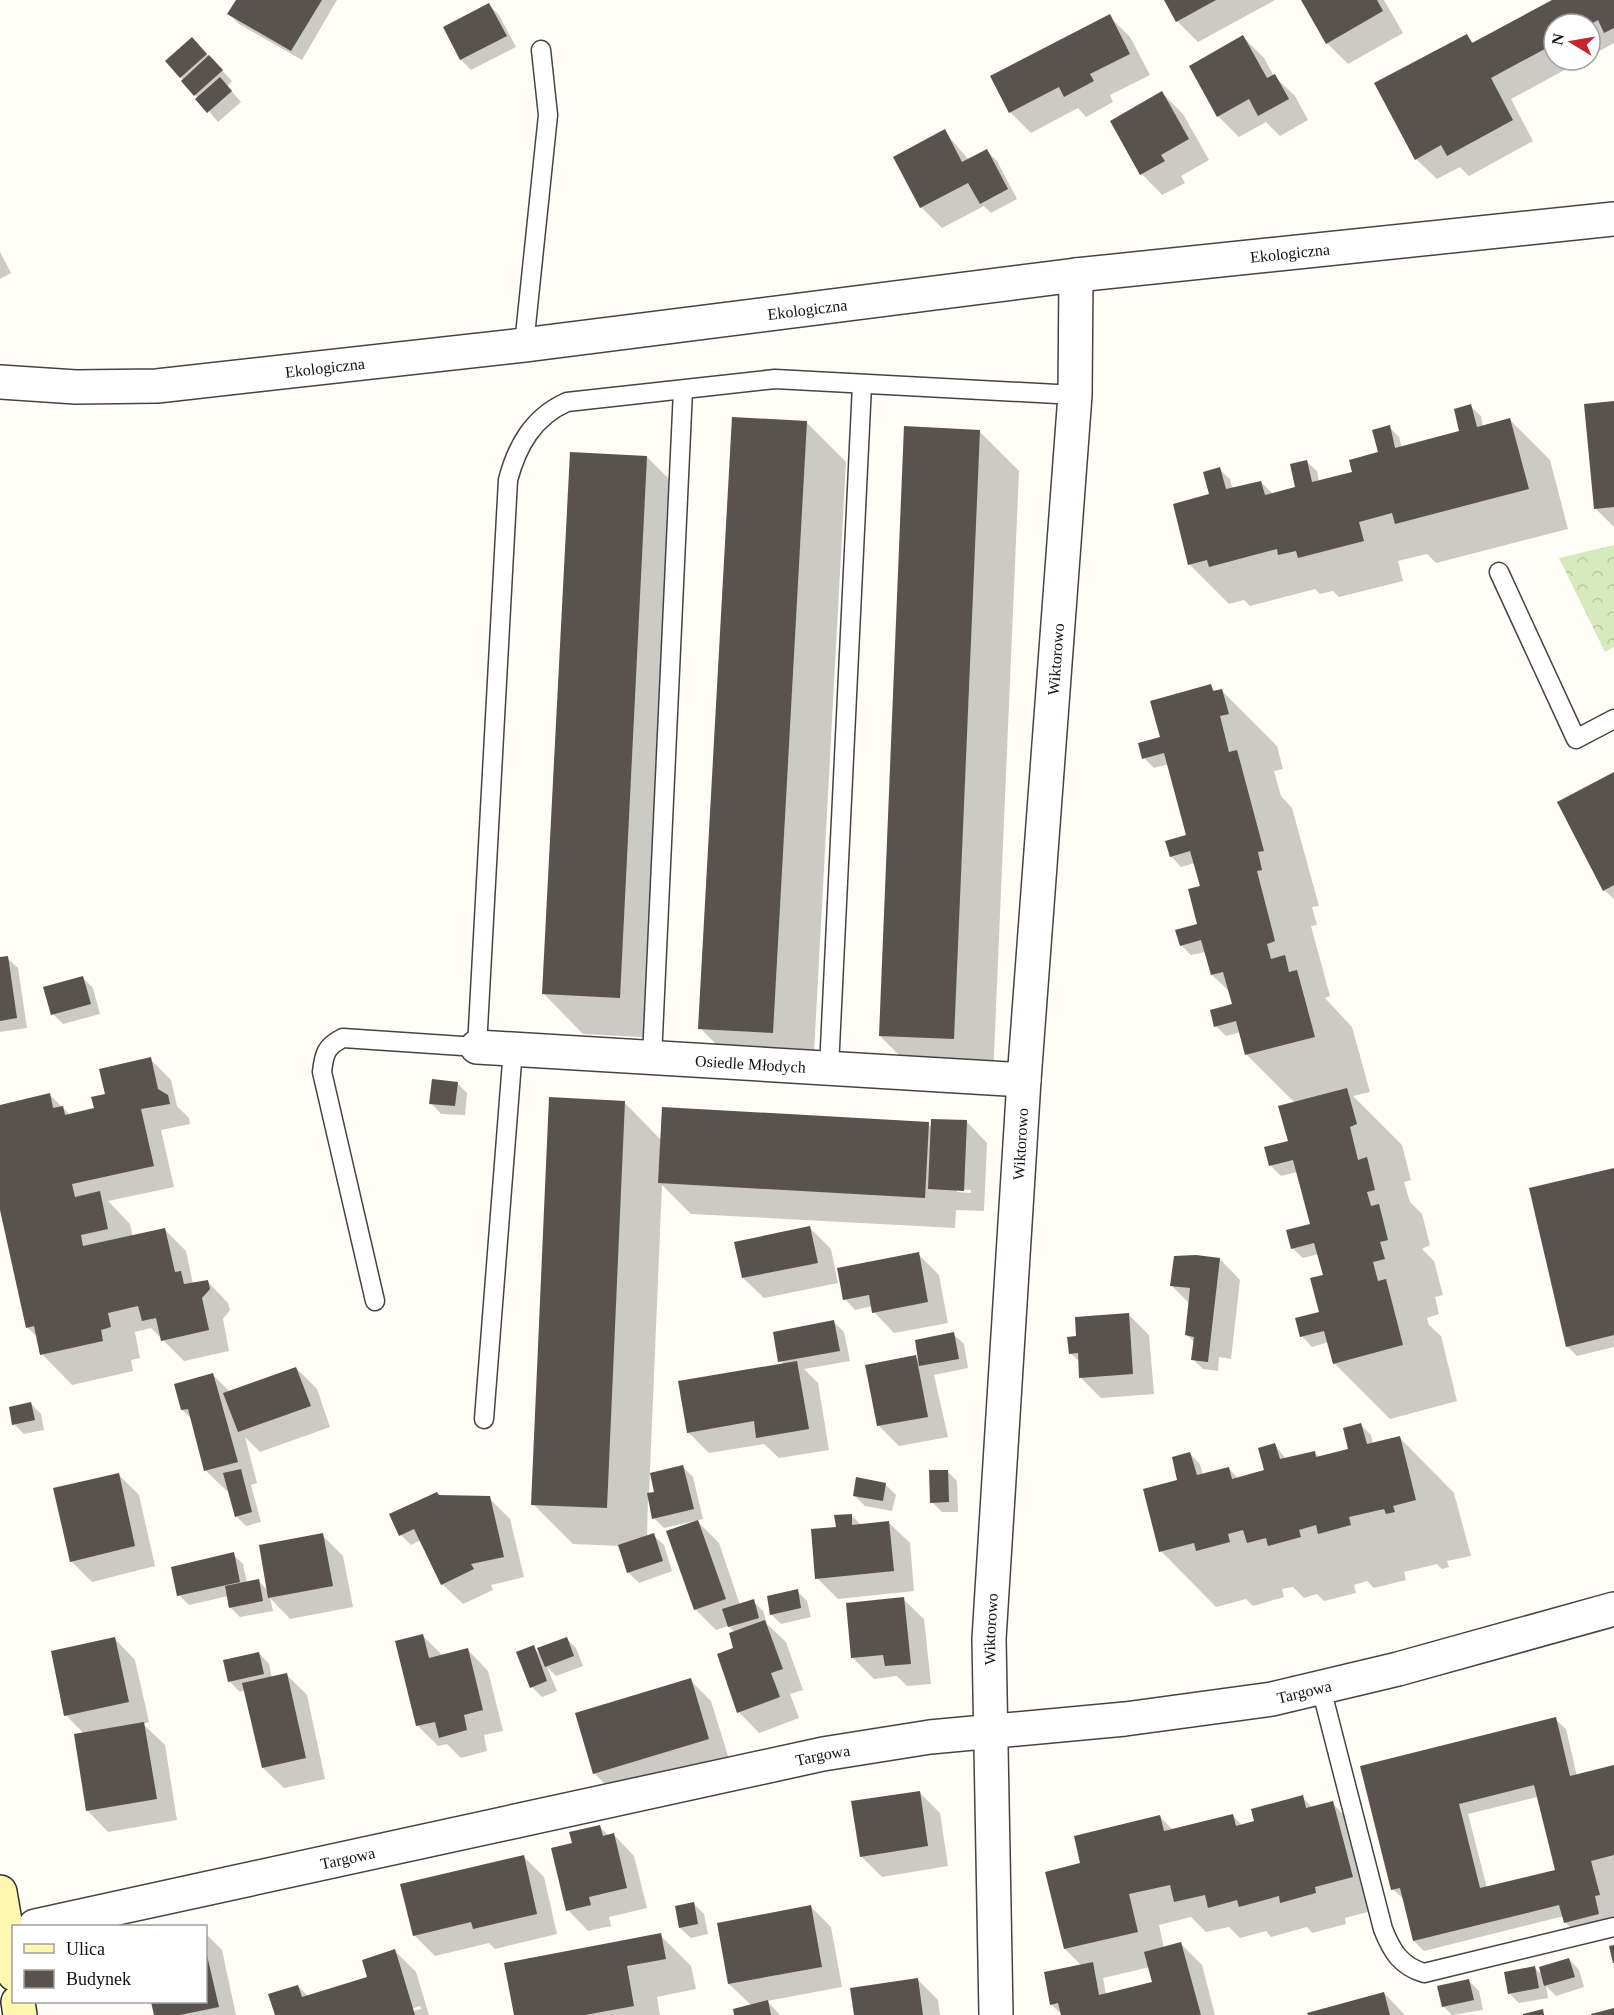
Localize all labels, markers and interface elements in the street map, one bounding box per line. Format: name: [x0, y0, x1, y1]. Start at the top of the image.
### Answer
north arrow: [1542, 12, 1602, 72]
text: N: [1548, 32, 1567, 47]
street label: Ekologiczna: [1249, 241, 1331, 266]
street label: Ekologiczna: [767, 296, 848, 323]
street label: Ekologiczna: [284, 355, 366, 381]
street label: Wiktorowo: [1045, 623, 1067, 696]
street label: Osiedle Młodych: [695, 1052, 806, 1076]
street label: Wiktorowo: [1010, 1107, 1031, 1181]
street label: Wiktorowo: [981, 1593, 1001, 1665]
street label: Targowa: [1275, 1677, 1333, 1707]
street label: Targowa: [794, 1742, 851, 1769]
street label: Targowa: [319, 1844, 377, 1872]
legend: [12, 1925, 207, 2003]
text: Ulica: [66, 1939, 105, 1959]
text: Budynek: [66, 1969, 131, 1989]

